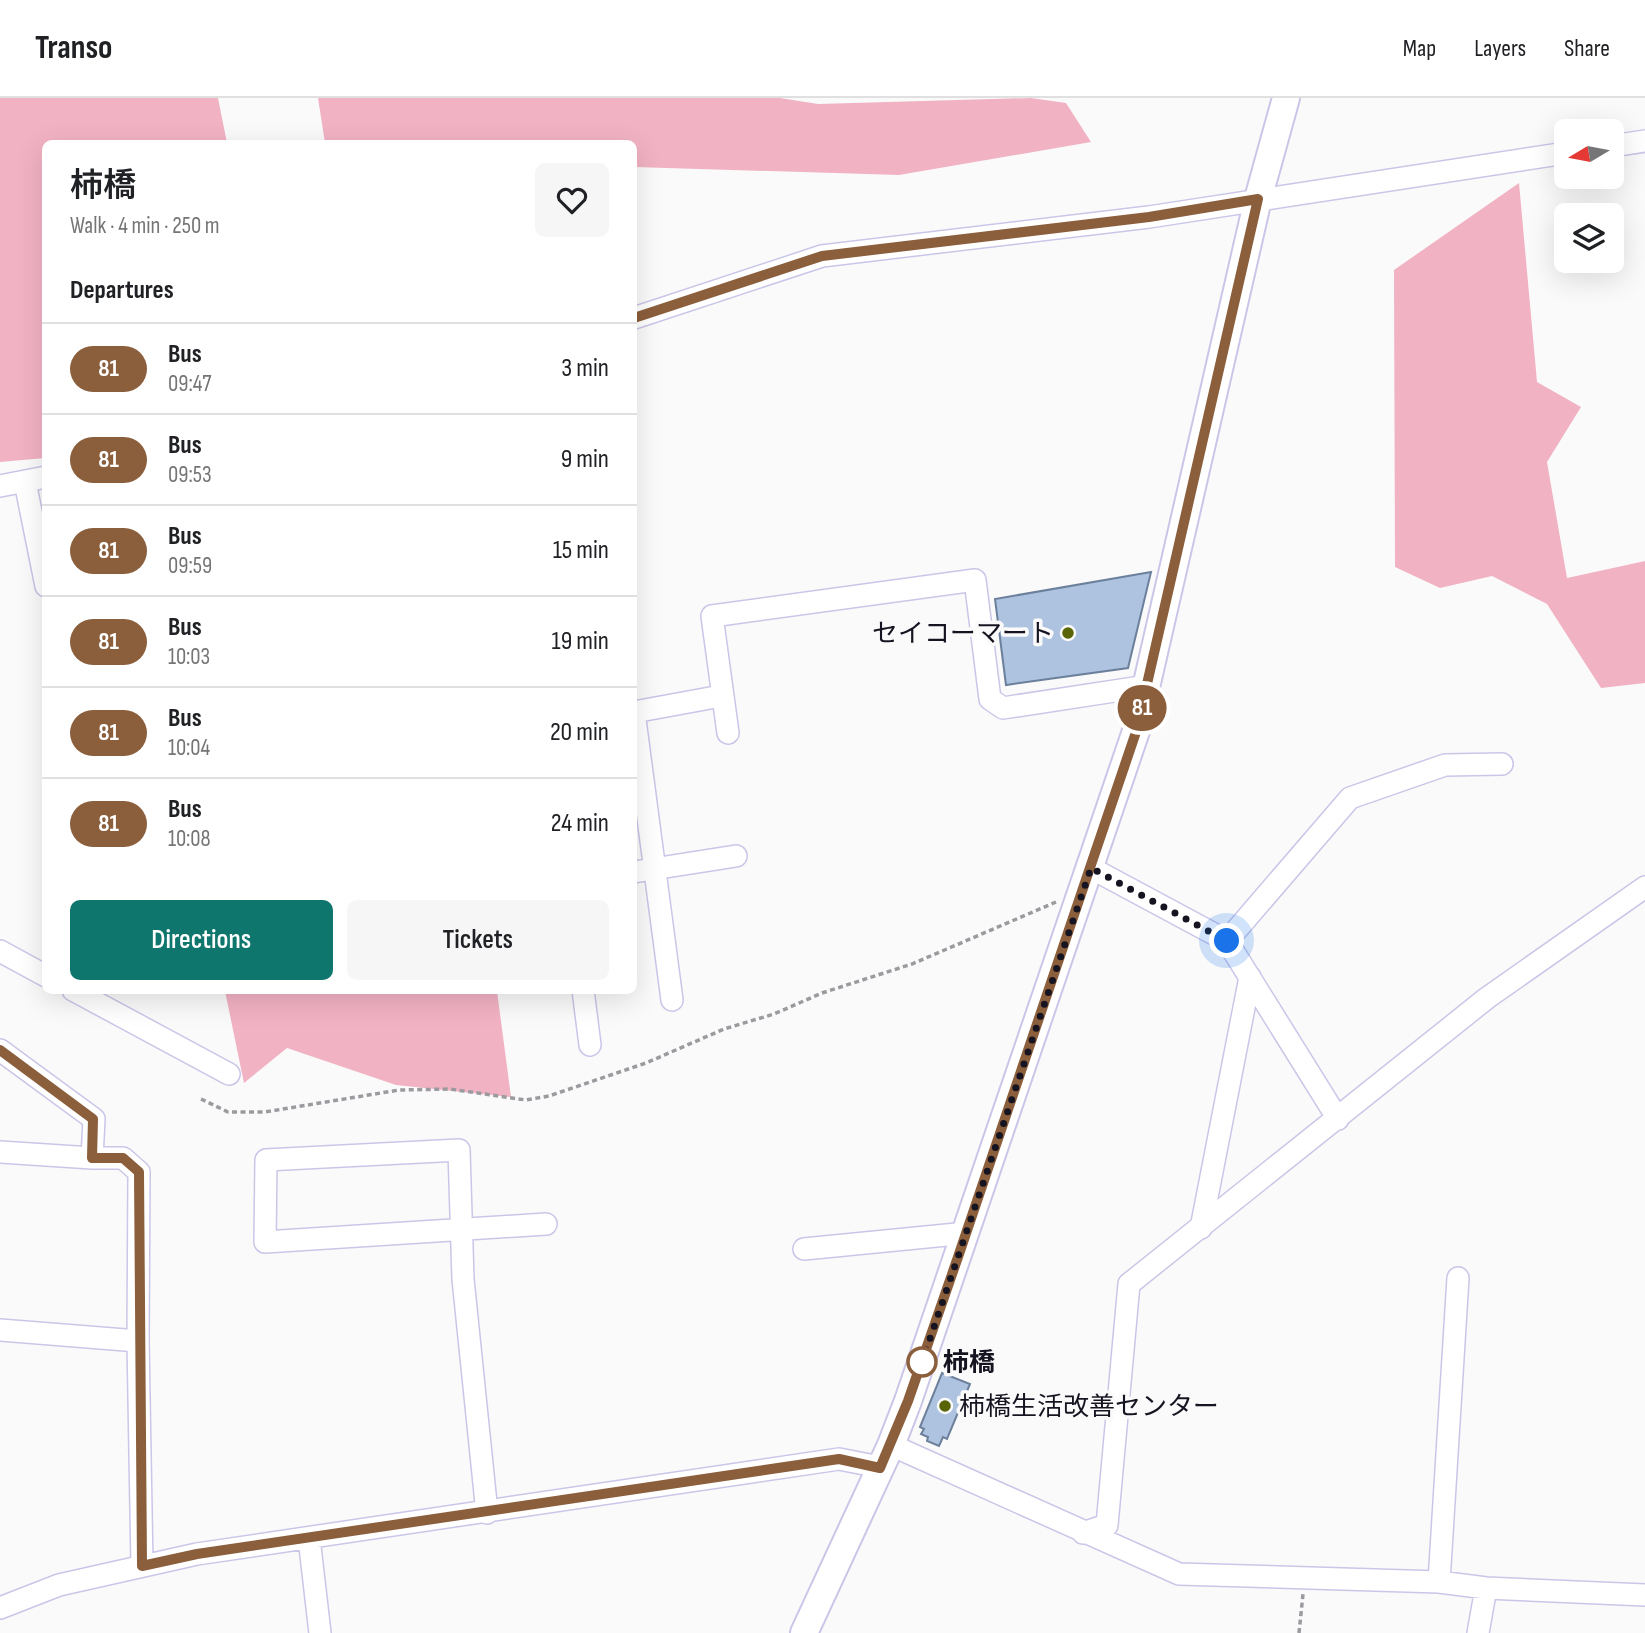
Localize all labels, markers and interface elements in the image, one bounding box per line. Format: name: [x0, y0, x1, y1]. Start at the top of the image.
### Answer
text: Transo: [35, 28, 113, 68]
text: Map: [1403, 34, 1436, 63]
text: Layers: [1474, 34, 1526, 63]
text: Share: [1564, 34, 1610, 63]
north arrow: [1554, 119, 1624, 189]
map controls: [1554, 119, 1624, 273]
button: heart: [535, 163, 609, 237]
text: 柿橋: [70, 166, 136, 206]
button: layers: [1554, 203, 1624, 273]
text: Walk · 4 min · 250 m: [70, 212, 220, 240]
text: Departures: [70, 275, 174, 306]
text: Bus: [168, 339, 202, 370]
text: 3 min: [561, 353, 609, 384]
text: 81: [98, 354, 119, 383]
text: 09:47: [168, 370, 211, 398]
text: Bus: [168, 430, 202, 461]
text: 9 min: [561, 444, 609, 475]
text: 81: [98, 445, 119, 474]
text: 09:53: [168, 461, 212, 489]
text: Bus: [168, 521, 202, 552]
text: 15 min: [553, 535, 609, 566]
text: 81: [98, 536, 119, 565]
text: 09:59: [168, 552, 212, 580]
text: Bus: [168, 612, 202, 643]
place label: セイコーマート: [872, 619, 1054, 650]
marker: セイコーマート: [1060, 625, 1076, 641]
text: 19 min: [552, 626, 609, 657]
text: 81: [98, 627, 119, 656]
text: 10:03: [168, 643, 210, 671]
line badge: 81: [1110, 685, 1174, 731]
text: 81: [1132, 693, 1152, 722]
text: Bus: [168, 703, 202, 734]
text: 20 min: [550, 717, 609, 748]
text: 81: [98, 718, 119, 747]
text: 10:04: [168, 734, 210, 762]
text: Bus: [168, 794, 202, 825]
text: 24 min: [551, 808, 609, 839]
text: 81: [98, 809, 119, 838]
text: 10:08: [168, 825, 211, 853]
button: Directions: [70, 900, 333, 980]
button: Tickets: [347, 900, 609, 980]
your location: [1209, 923, 1244, 958]
marker: 柿橋: [907, 1347, 937, 1377]
place label: 柿橋: [943, 1348, 995, 1379]
place label: 柿橋生活改善センター: [959, 1392, 1219, 1423]
marker: 柿橋生活改善センター: [937, 1398, 953, 1414]

